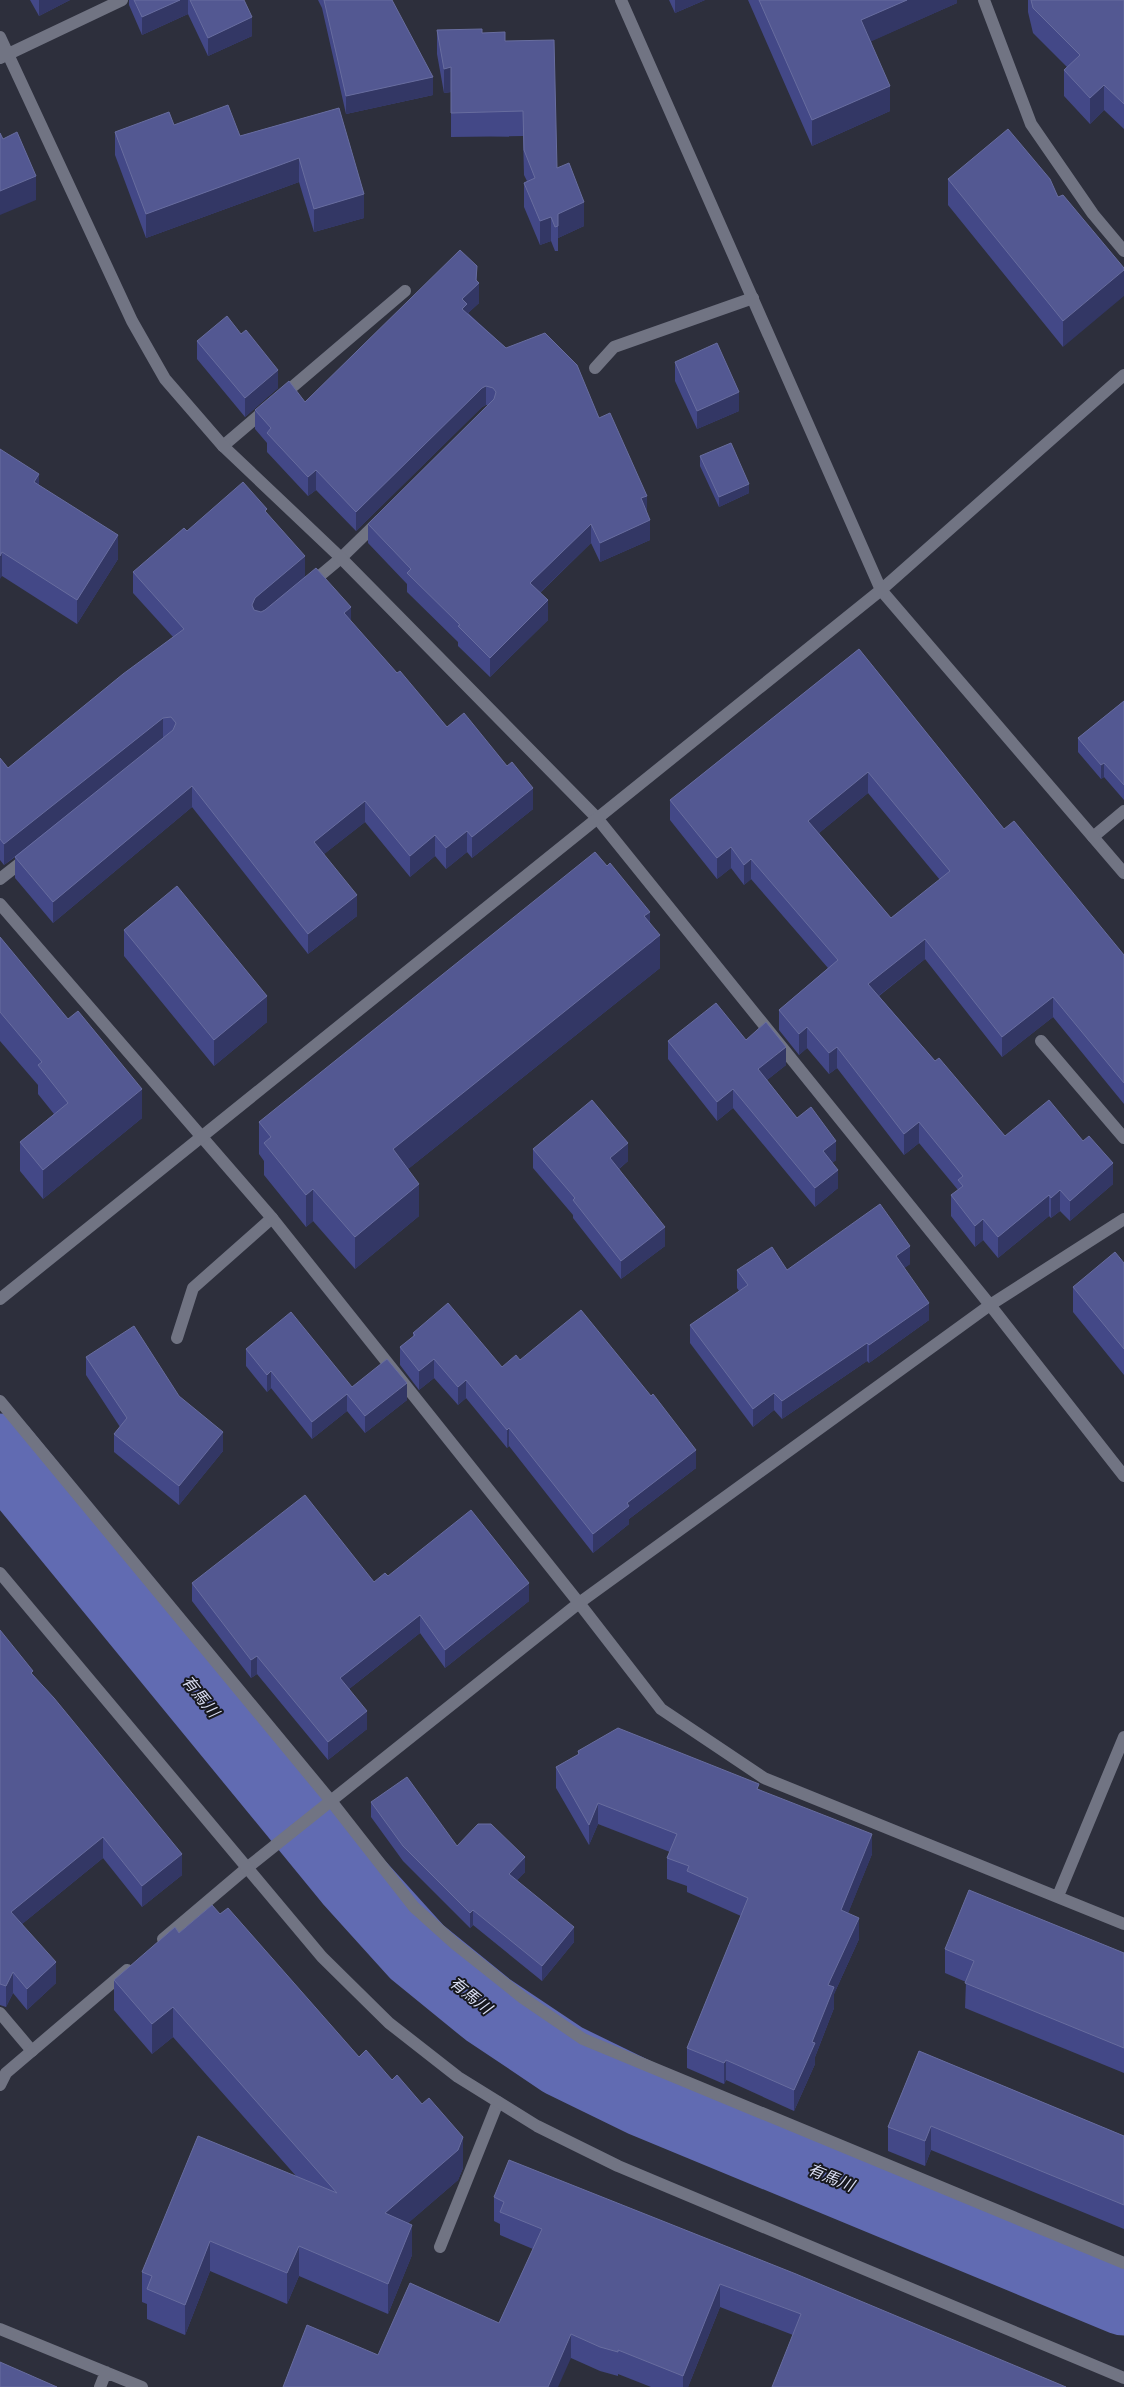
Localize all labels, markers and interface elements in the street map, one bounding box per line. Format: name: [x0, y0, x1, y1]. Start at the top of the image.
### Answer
water label: 有馬川: [178, 1672, 224, 1722]
water label: 有馬川: [446, 1973, 497, 2019]
water label: 有馬川: [805, 2160, 858, 2196]

